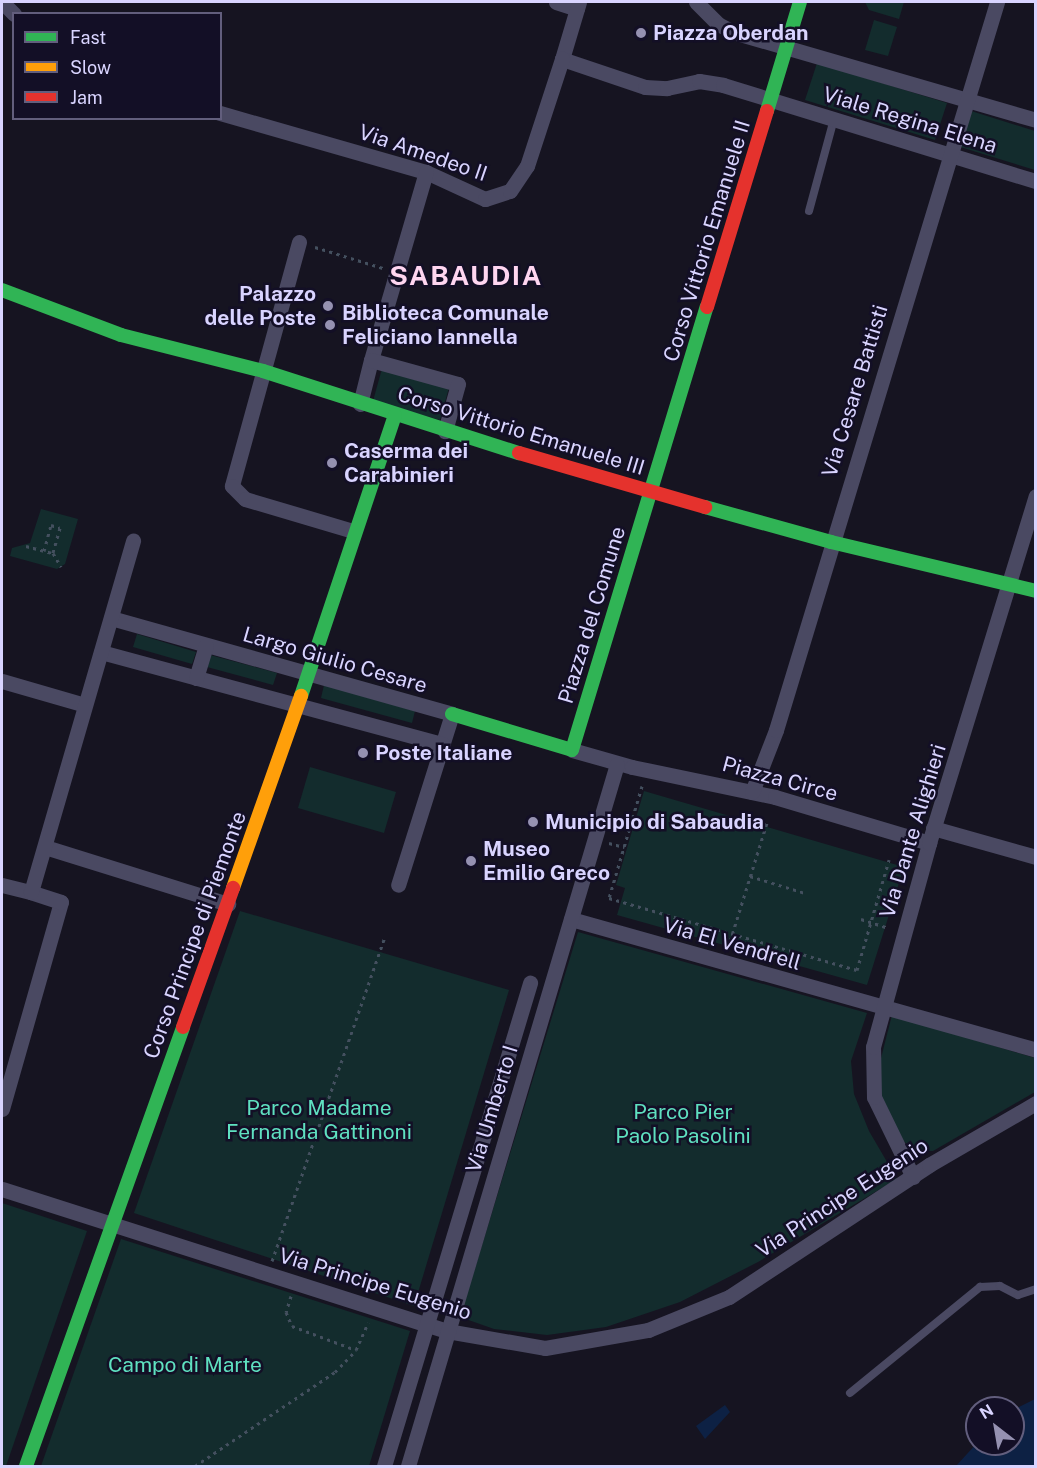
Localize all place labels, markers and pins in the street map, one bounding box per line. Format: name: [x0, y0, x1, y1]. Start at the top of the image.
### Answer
place label: Piazza Oberdan: [653, 20, 808, 46]
marker: Piazza Oberdan: [634, 26, 648, 40]
place label: Palazzo delle Poste: [205, 281, 316, 331]
marker: Palazzo delle Poste: [321, 299, 335, 313]
place label: Biblioteca Comunale Feliciano Iannella: [342, 300, 549, 350]
marker: Biblioteca Comunale Feliciano Iannella: [323, 318, 337, 332]
place label: Caserma dei Carabinieri: [344, 438, 468, 488]
marker: Caserma dei Carabinieri: [325, 456, 339, 470]
place label: Poste Italiane: [375, 740, 512, 766]
marker: Poste Italiane: [356, 746, 370, 760]
place label: Municipio di Sabaudia: [545, 809, 764, 835]
marker: Municipio di Sabaudia: [526, 815, 540, 829]
place label: Museo Emilio Greco: [483, 836, 610, 886]
marker: Museo Emilio Greco: [464, 854, 478, 868]

